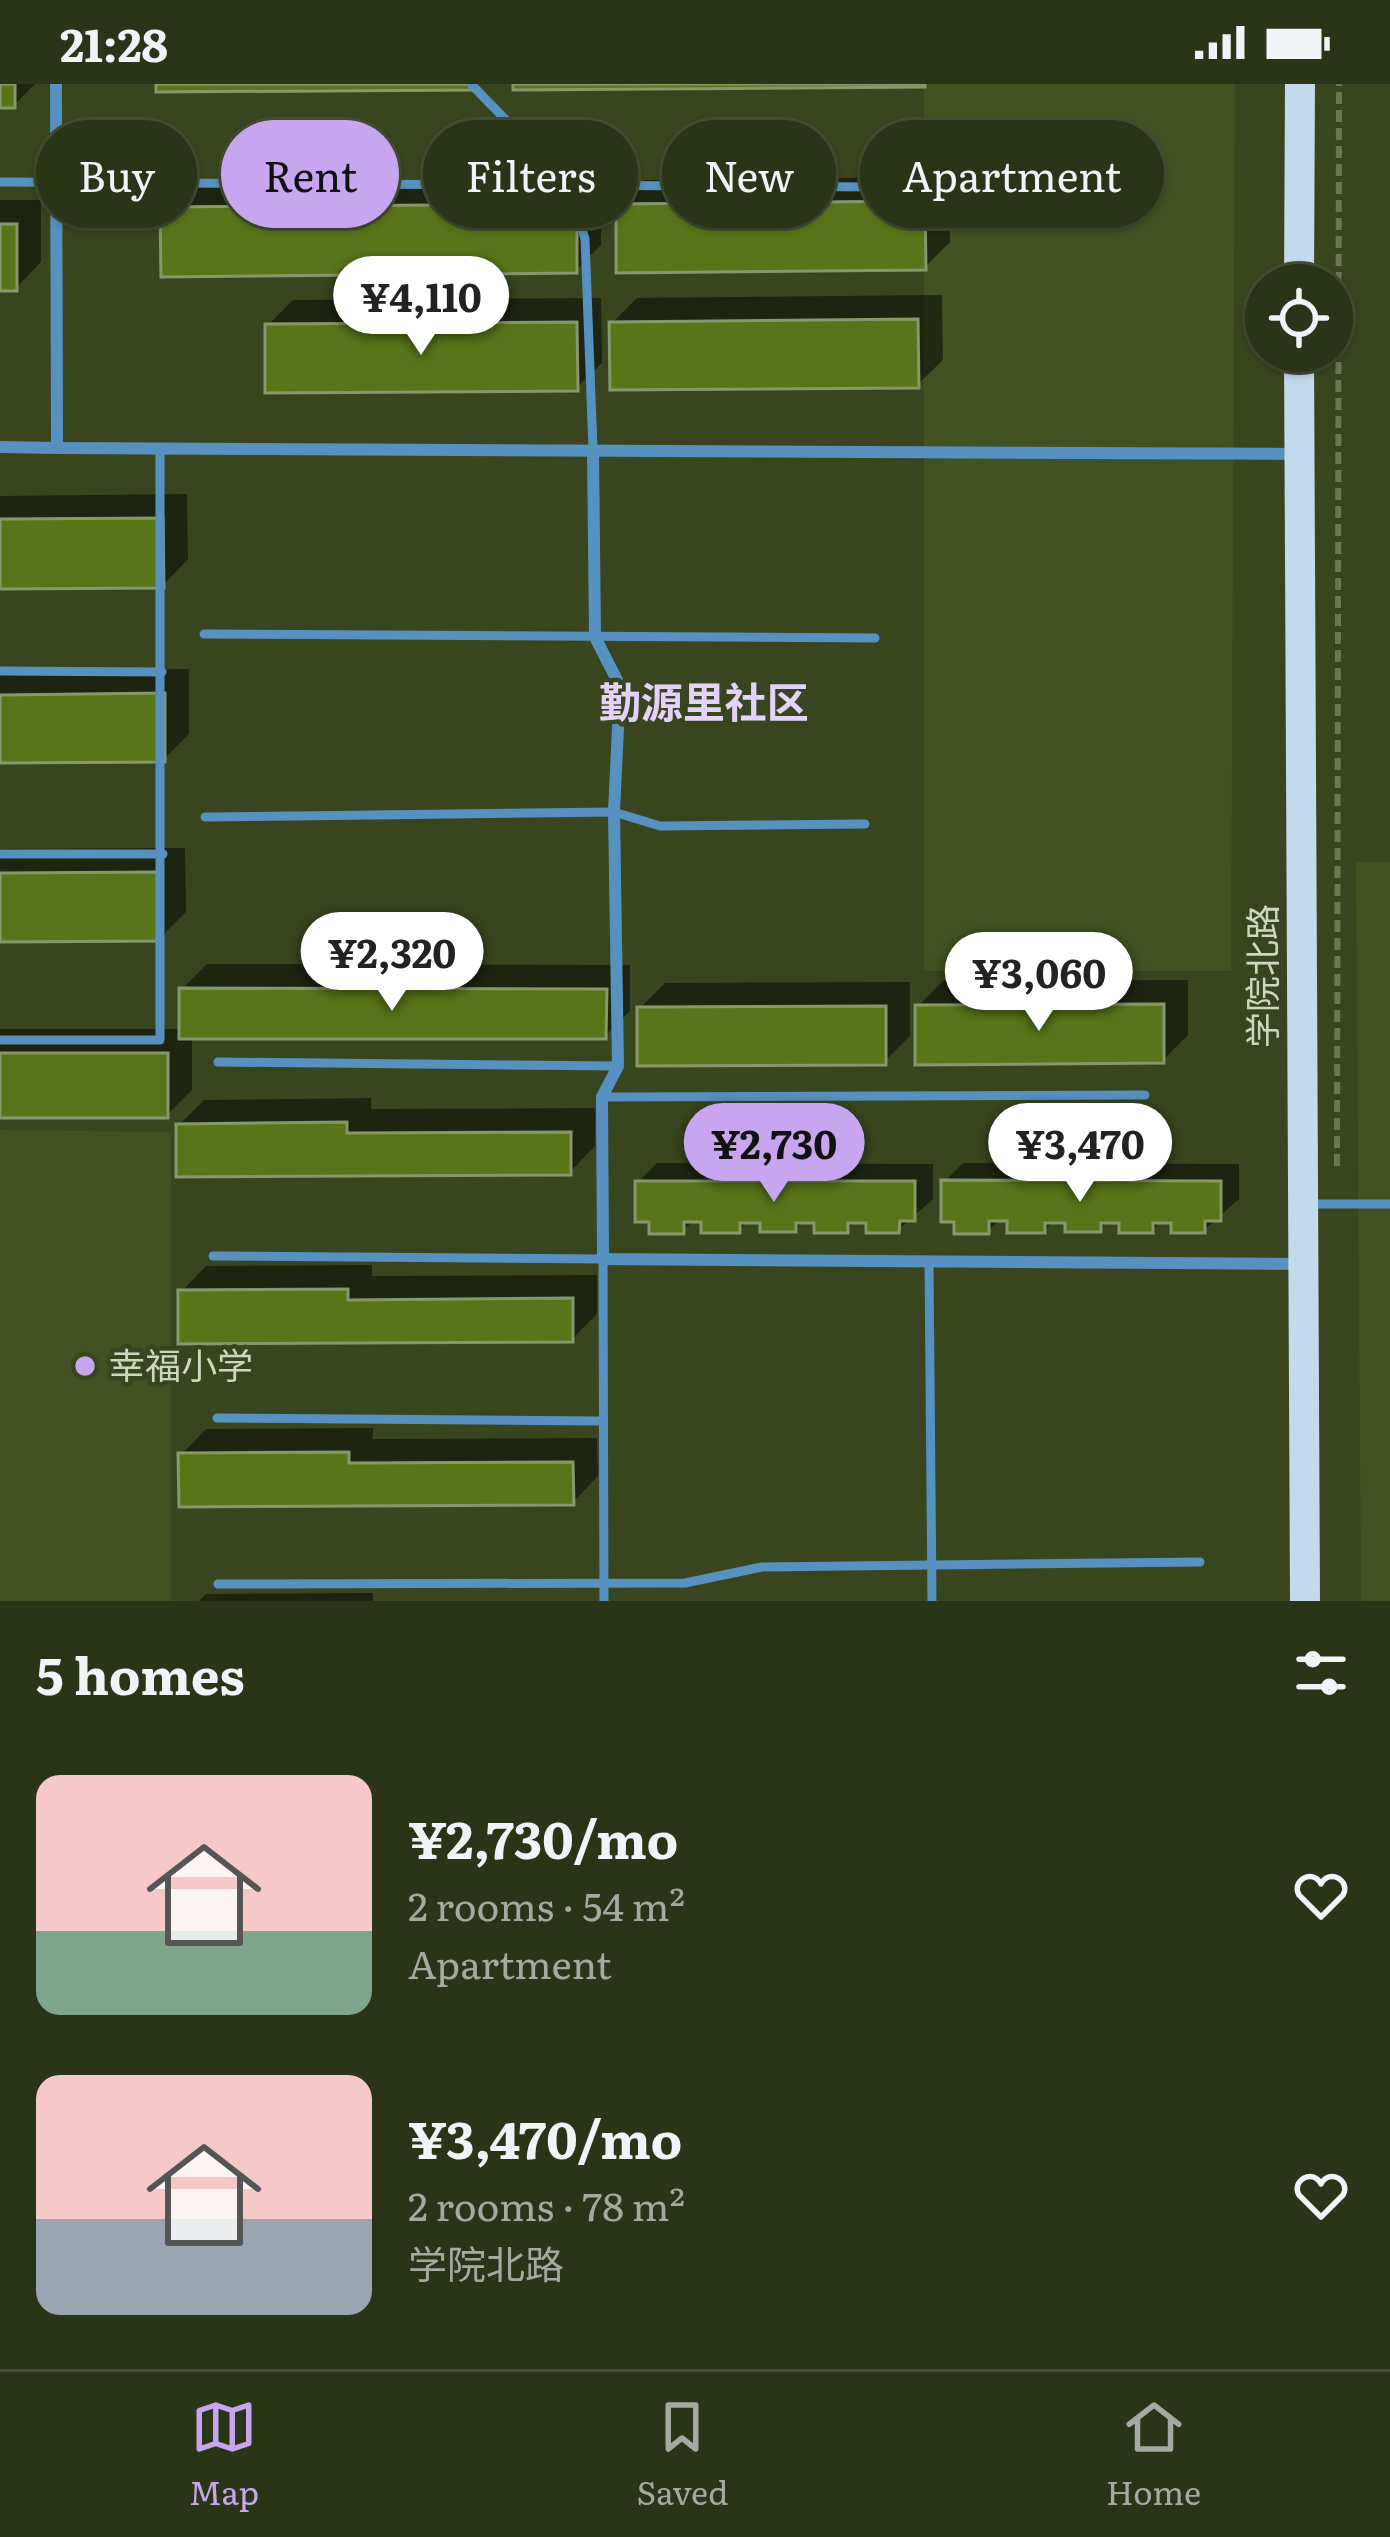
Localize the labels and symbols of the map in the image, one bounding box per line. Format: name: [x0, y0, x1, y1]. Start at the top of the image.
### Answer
pin: ¥4,110: [323, 256, 519, 358]
district label: 勤源里社区: [599, 669, 809, 731]
street label: 学院北路: [1234, 904, 1287, 1048]
pin: ¥2,320: [294, 912, 490, 1014]
pin: ¥3,060: [941, 932, 1137, 1034]
pin: ¥2,730: [676, 1103, 872, 1205]
pin: ¥3,470: [982, 1103, 1178, 1205]
place label: 幸福小学: [109, 1337, 253, 1390]
marker: 幸福小学: [72, 1353, 98, 1379]

